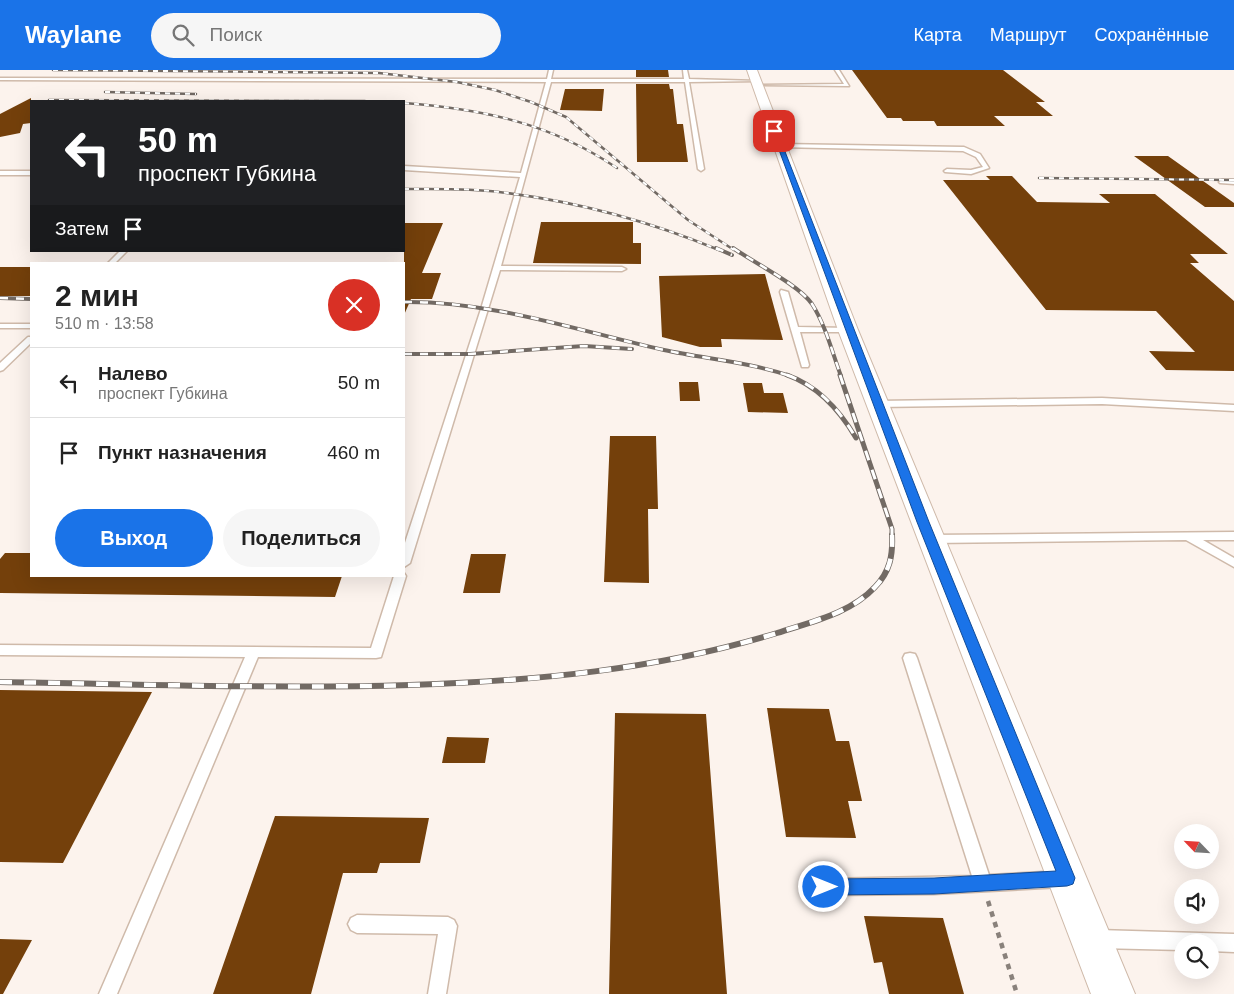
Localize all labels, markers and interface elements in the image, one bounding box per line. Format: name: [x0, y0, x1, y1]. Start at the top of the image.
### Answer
search box: [151, 13, 501, 58]
text: Waylane: [25, 21, 121, 48]
icon: search: [169, 21, 197, 49]
text: Поиск: [209, 24, 262, 45]
text: Карта: [914, 25, 962, 45]
text: Маршрут: [990, 25, 1066, 45]
text: Сохранённые: [1094, 25, 1209, 45]
pin: [753, 110, 795, 152]
icon: arrive: [760, 117, 788, 145]
icon: left: [55, 120, 120, 185]
text: 50 m: [138, 120, 218, 159]
text: проспект Губкина: [138, 161, 316, 186]
icon: arrive: [119, 215, 147, 243]
text: Затем: [55, 218, 109, 239]
text: 2 мин: [55, 279, 139, 312]
button: close: [328, 279, 380, 331]
text: 510 m · 13:58: [55, 315, 154, 332]
text: Налево: [98, 363, 168, 384]
icon: left: [55, 369, 83, 397]
text: 50 m: [338, 372, 380, 393]
text: проспект Губкина: [98, 385, 228, 402]
icon: arrive: [55, 439, 83, 467]
text: Пункт назначения: [98, 442, 267, 463]
text: 460 m: [327, 442, 380, 463]
button: Выход: [55, 509, 213, 567]
button: Поделиться: [223, 509, 380, 567]
north arrow: [1174, 824, 1219, 869]
map controls: [1174, 824, 1219, 979]
position arrow: [797, 860, 849, 912]
button: sound: [1174, 879, 1219, 924]
button: search: [1174, 934, 1219, 979]

